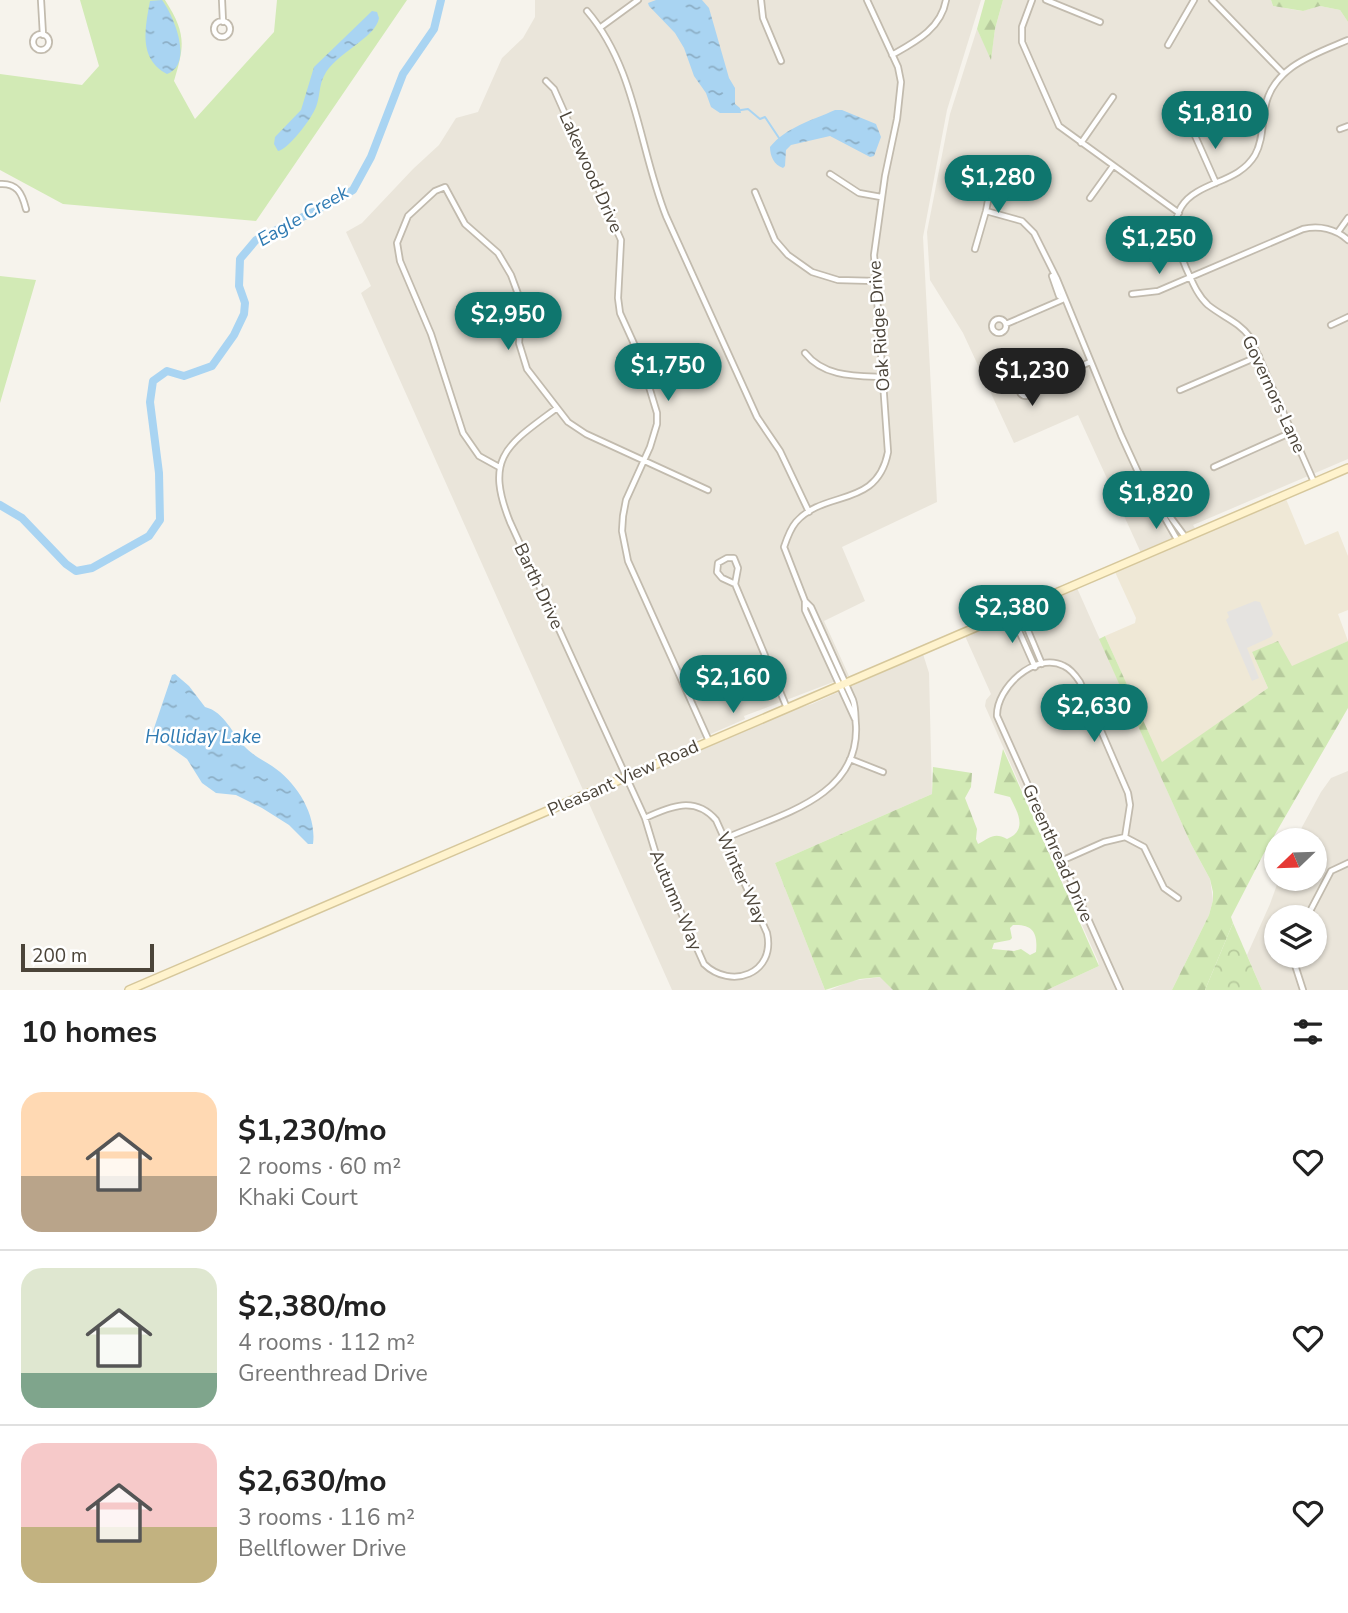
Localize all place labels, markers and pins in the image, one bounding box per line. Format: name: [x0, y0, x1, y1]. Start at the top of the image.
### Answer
pin: $1,810: [1158, 92, 1272, 151]
pin: $1,280: [941, 156, 1055, 215]
pin: $1,250: [1102, 216, 1216, 276]
pin: $2,950: [451, 292, 565, 352]
pin: $1,750: [611, 344, 725, 403]
pin: $1,230: [975, 348, 1089, 408]
pin: $1,820: [1099, 472, 1213, 531]
pin: $2,380: [955, 586, 1069, 645]
pin: $2,160: [676, 656, 790, 715]
pin: $2,630: [1037, 684, 1151, 744]

